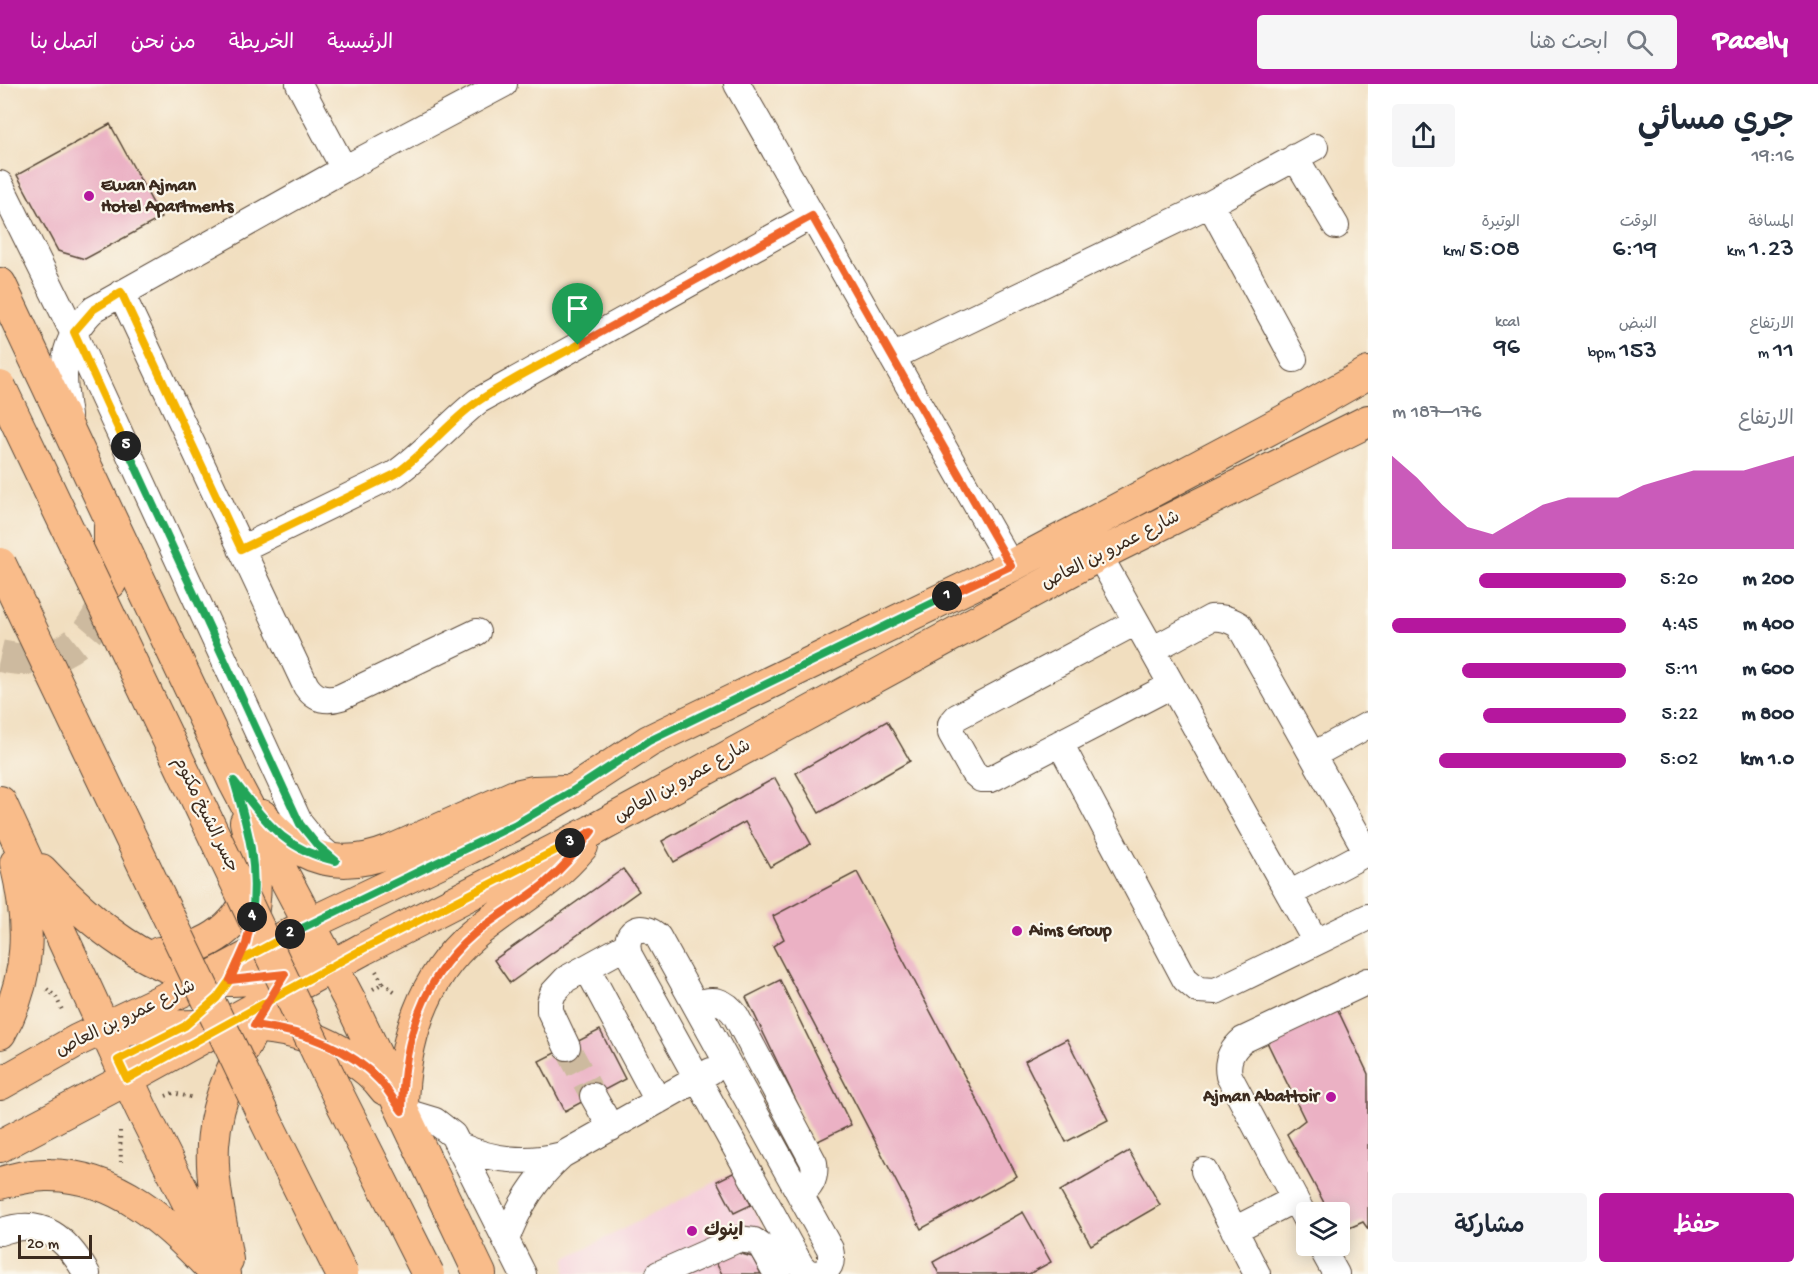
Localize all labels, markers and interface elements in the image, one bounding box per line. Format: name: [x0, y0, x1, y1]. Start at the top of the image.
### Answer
search box: [1257, 15, 1677, 69]
icon: search: [1623, 26, 1656, 59]
text: Pacely: [1713, 26, 1788, 59]
text: ابحث هنا: [1529, 31, 1608, 57]
text: اتصل بنا: [30, 32, 98, 57]
text: من نحن: [131, 32, 196, 57]
text: الخريطة: [229, 32, 294, 57]
text: الرئيسية: [327, 32, 393, 57]
button: share: [1392, 104, 1455, 167]
text: جري مسائي: [1637, 104, 1794, 142]
text: 19:16: [1751, 146, 1794, 169]
place label: Ewan Ajman Hotel Apartments: [101, 176, 235, 218]
marker: Ewan Ajman Hotel Apartments: [82, 189, 96, 203]
text: الوتيرة: [1481, 214, 1520, 233]
text: الوقت: [1620, 214, 1657, 233]
text: المسافة: [1748, 214, 1794, 233]
text: 5:08: [1469, 235, 1520, 266]
text: 6:19: [1612, 235, 1657, 266]
text: 1.23: [1749, 235, 1794, 266]
text: /km: [1443, 243, 1469, 262]
text: km: [1727, 243, 1749, 262]
pin: [552, 283, 603, 345]
icon: arrive: [561, 292, 594, 325]
text: kcal: [1495, 314, 1520, 333]
text: النبض: [1619, 316, 1657, 335]
text: الارتفاع: [1749, 316, 1794, 335]
text: 96: [1494, 333, 1520, 364]
text: 153: [1619, 337, 1657, 368]
text: 11: [1773, 337, 1794, 368]
text: bpm: [1588, 345, 1619, 364]
text: m: [1758, 345, 1773, 364]
text: 176–187 m: [1392, 402, 1481, 425]
text: الارتفاع: [1738, 409, 1794, 432]
pin: 5: [111, 431, 141, 461]
text: 5: [122, 436, 130, 455]
street label: شارع عمرو بن العاص: [1038, 507, 1184, 595]
text: 5:20: [1660, 569, 1698, 592]
text: 200 m: [1743, 569, 1794, 592]
pin: 1: [932, 581, 962, 611]
text: 1: [944, 586, 950, 605]
text: 4:45: [1662, 614, 1698, 637]
text: 400 m: [1743, 614, 1794, 637]
text: 5:11: [1665, 659, 1698, 682]
text: 600 m: [1742, 659, 1794, 682]
text: 5:22: [1662, 704, 1698, 727]
text: 800 m: [1741, 704, 1794, 727]
street label: شارع عمرو بن العاص: [611, 736, 755, 828]
text: 5:02: [1660, 749, 1698, 772]
text: 1.0 km: [1740, 749, 1794, 772]
street label: جسر الشيخ مكتوم: [167, 753, 242, 877]
pin: 3: [555, 828, 585, 858]
text: 3: [566, 833, 574, 852]
pin: 4: [237, 902, 267, 932]
text: 4: [248, 907, 256, 926]
pin: 2: [275, 919, 305, 949]
place label: Aims Group: [1028, 921, 1112, 942]
text: 2: [286, 924, 294, 943]
marker: Aims Group: [1010, 924, 1024, 938]
street label: شارع عمرو بن العاص: [53, 976, 199, 1062]
place label: Ajman Abattoir: [1202, 1087, 1322, 1108]
marker: Ajman Abattoir: [1324, 1090, 1338, 1104]
button: مشاركة: [1392, 1193, 1587, 1262]
button: حفظ: [1599, 1193, 1794, 1262]
map controls: [1296, 1202, 1350, 1256]
button: layers: [1296, 1202, 1350, 1256]
place label: اينوك: [704, 1221, 743, 1242]
marker: اينوك: [685, 1224, 699, 1238]
scale bar: [18, 1232, 92, 1260]
text: 20 m: [27, 1236, 59, 1255]

